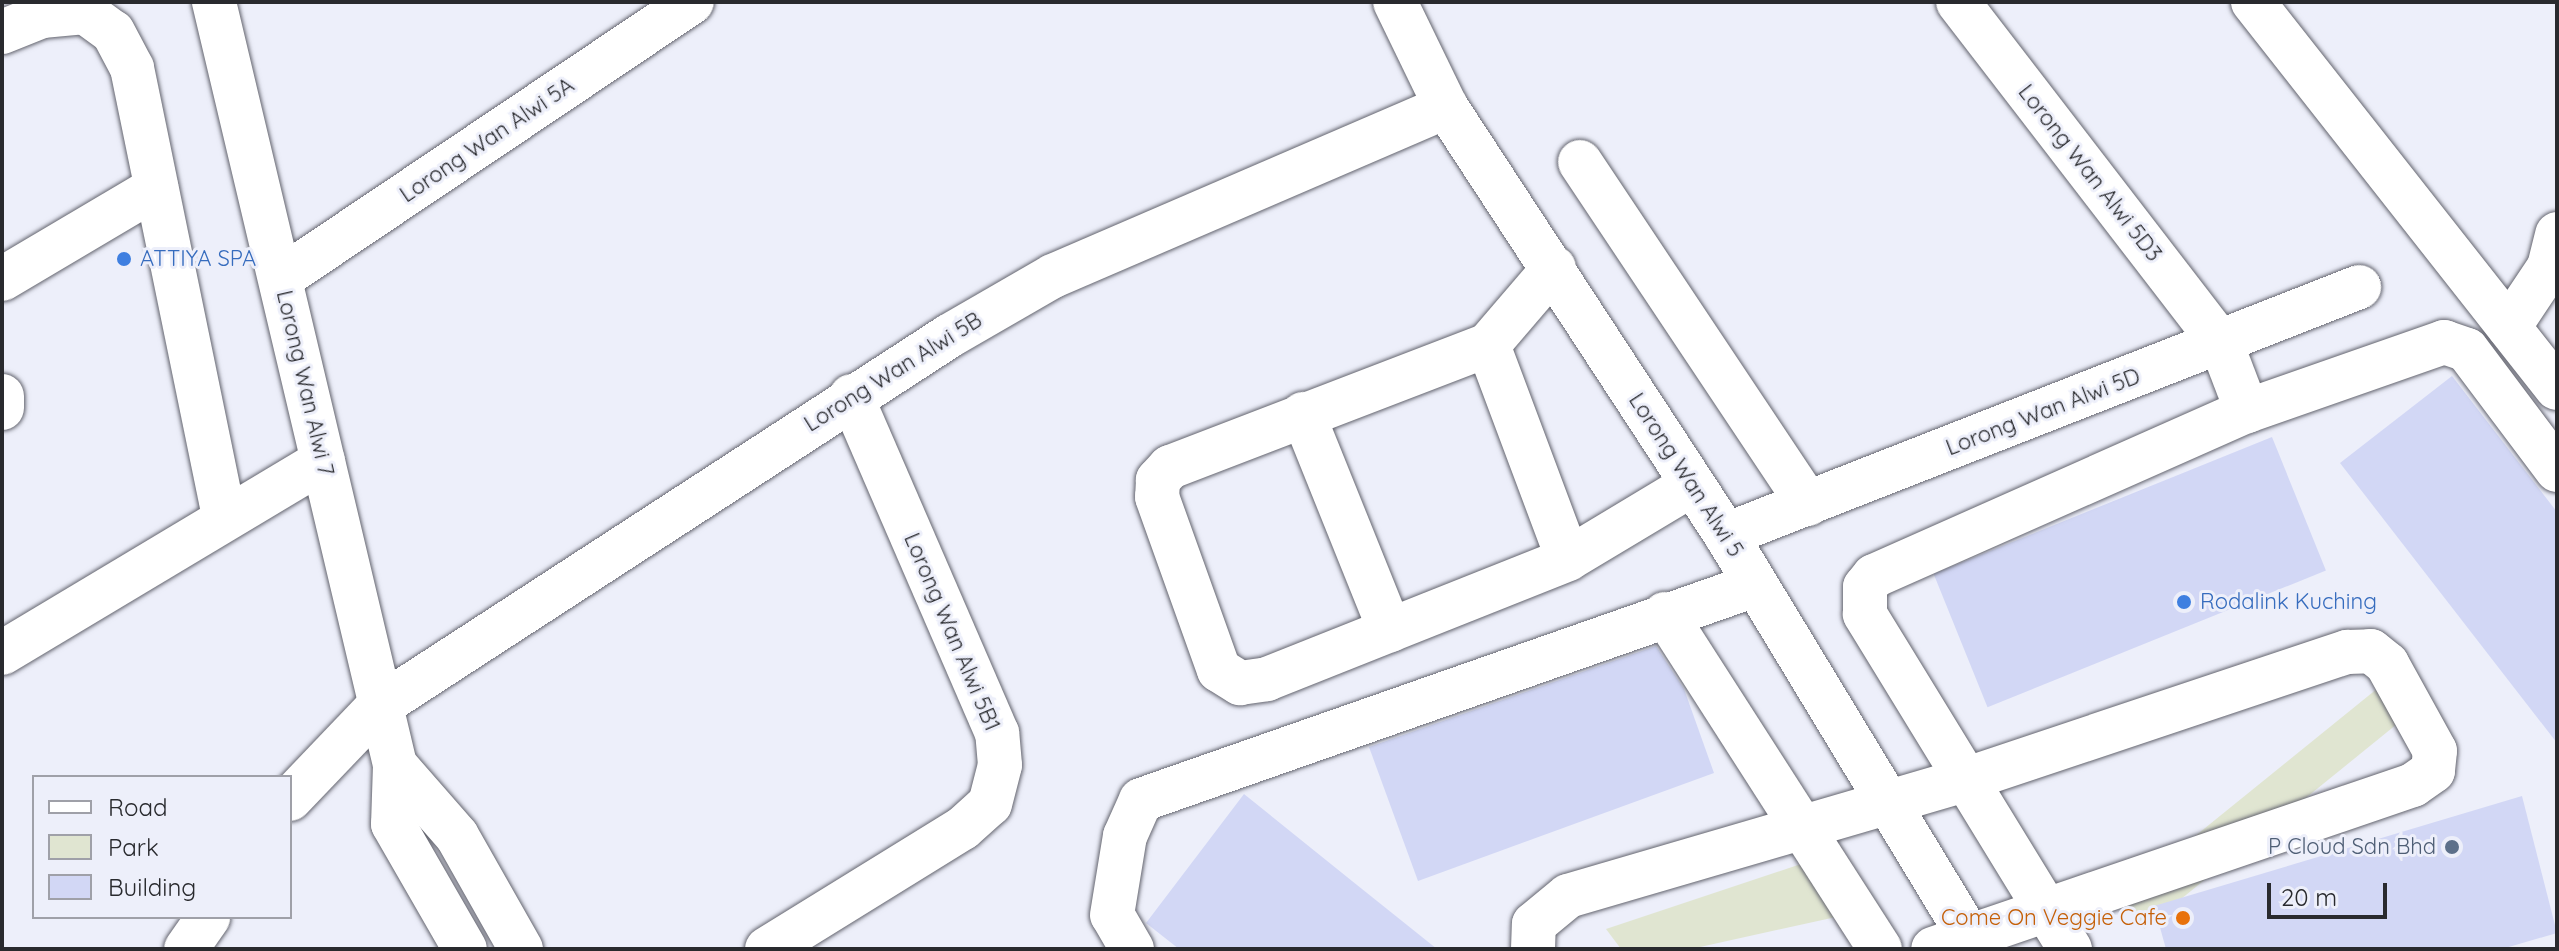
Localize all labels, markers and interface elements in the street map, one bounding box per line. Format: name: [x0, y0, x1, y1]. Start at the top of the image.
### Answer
street label: Lorong Wan Alwi 5A: [395, 72, 579, 208]
street label: Lorong Wan Alwi 5D3: [2013, 79, 2167, 267]
place label: ATTIYA SPA: [140, 246, 256, 272]
marker: ATTIYA SPA: [115, 250, 133, 268]
street label: Lorong Wan Alwi 7: [271, 288, 339, 478]
street label: Lorong Wan Alwi 5B: [799, 307, 987, 437]
street label: Lorong Wan Alwi 5D: [1942, 363, 2144, 461]
street label: Lorong Wan Alwi 5: [1623, 388, 1749, 562]
street label: Lorong Wan Alwi 5B1: [898, 529, 1006, 735]
place label: Rodalink Kuching: [2200, 589, 2377, 615]
marker: Rodalink Kuching: [2175, 593, 2193, 611]
legend: [32, 775, 292, 919]
text: Road: [108, 792, 168, 822]
text: Park: [108, 832, 159, 862]
place label: P Cloud Sdn Bhd: [2268, 834, 2436, 860]
marker: P Cloud Sdn Bhd: [2443, 838, 2461, 856]
scale bar: [2271, 867, 2391, 917]
text: Building: [108, 872, 196, 902]
text: 20 m: [2281, 882, 2337, 912]
place label: Come On Veggie Cafe: [1941, 905, 2167, 931]
marker: Come On Veggie Cafe: [2174, 909, 2192, 927]

